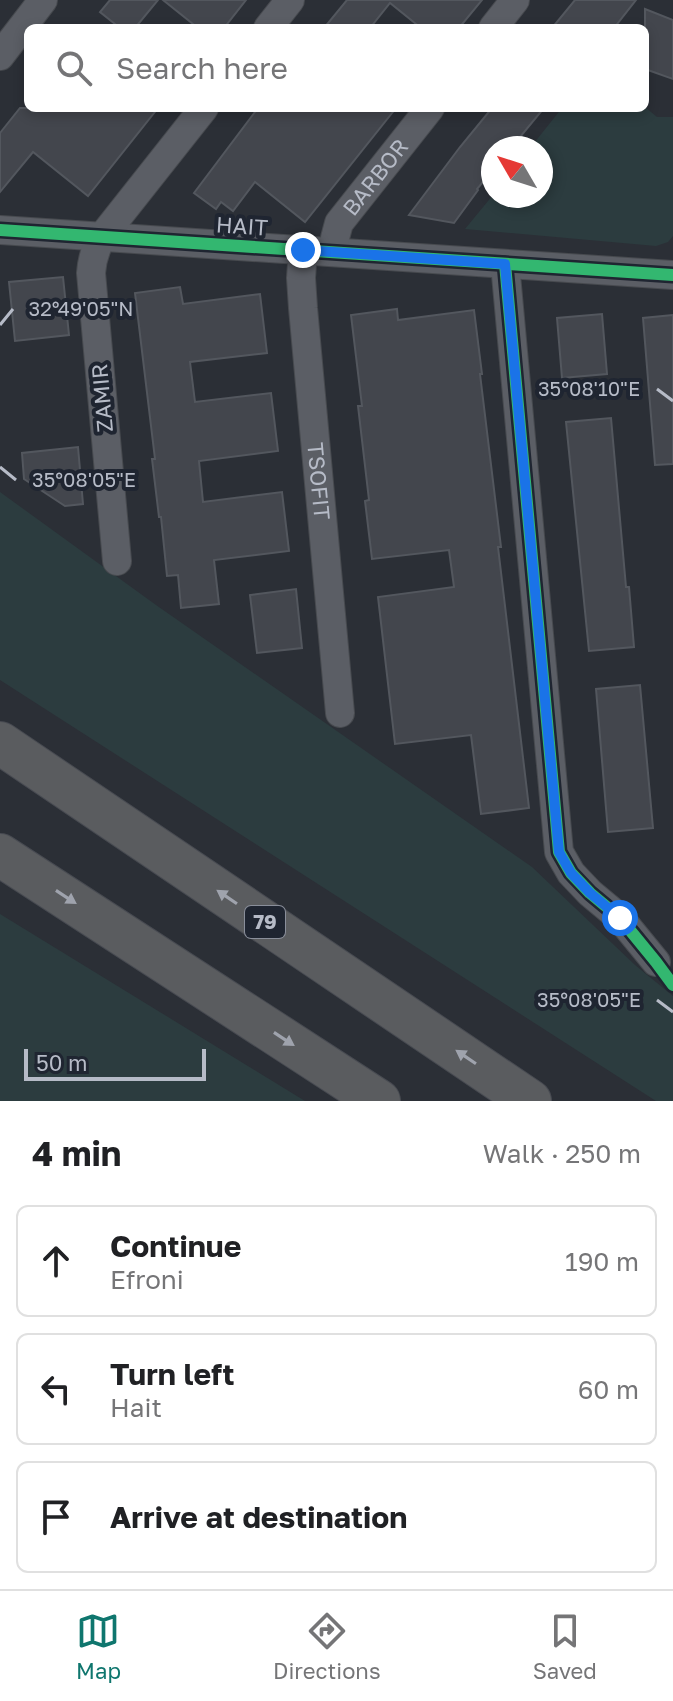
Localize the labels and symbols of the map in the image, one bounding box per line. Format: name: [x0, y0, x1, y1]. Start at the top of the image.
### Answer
street label: BARBOR: [336, 133, 413, 220]
north arrow: [481, 136, 553, 208]
street label: HAIT: [215, 210, 269, 241]
route end: [285, 232, 321, 268]
text: 32°49'05"N: [29, 296, 134, 320]
street label: ZAMIR: [85, 363, 118, 433]
text: 35°08'10"E: [538, 376, 640, 400]
street label: TSOFIT: [302, 441, 336, 521]
text: 35°08'05"E: [32, 467, 136, 491]
one-way arrow: [55, 889, 76, 904]
one-way arrow: [216, 889, 237, 904]
route start: [602, 900, 638, 936]
road number: 79: [245, 906, 285, 938]
text: 35°08'05"E: [537, 987, 641, 1011]
one-way arrow: [273, 1031, 294, 1046]
scale bar: [24, 1045, 206, 1081]
one-way arrow: [455, 1050, 476, 1065]

